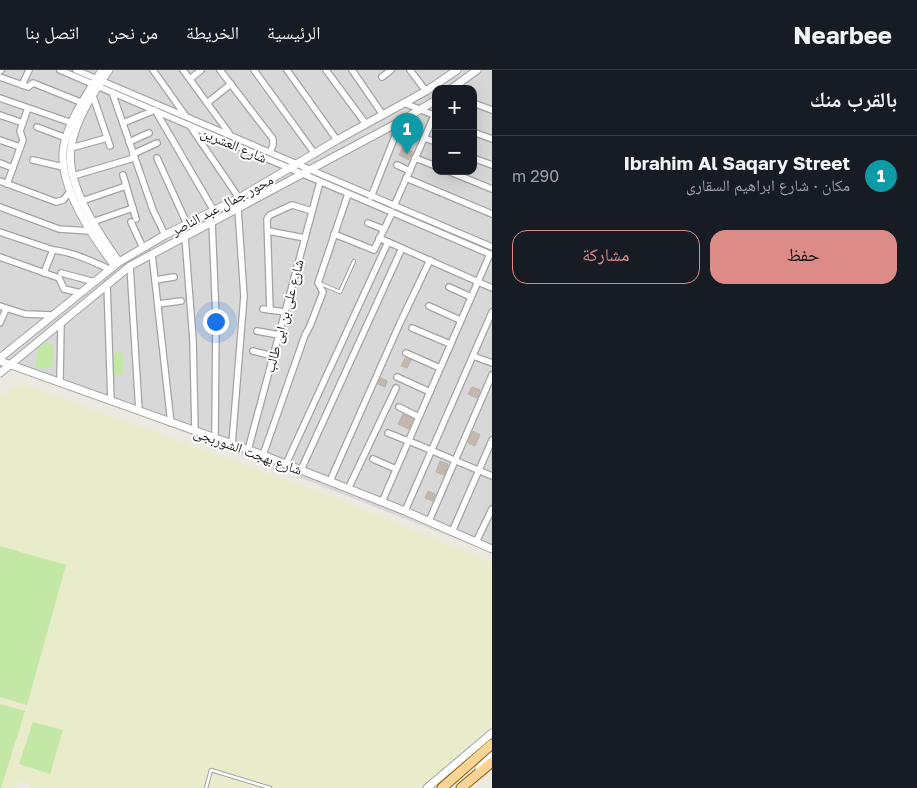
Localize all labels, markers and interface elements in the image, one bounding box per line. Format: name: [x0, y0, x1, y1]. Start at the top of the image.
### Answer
text: Nearbee: [793, 20, 892, 49]
text: اتصل بنا: [25, 21, 79, 43]
text: من نحن: [107, 21, 158, 43]
text: الخريطة: [186, 21, 239, 43]
text: الرئيسية: [267, 21, 320, 43]
map controls: [432, 85, 477, 175]
button: +: [432, 85, 477, 130]
text: بالقرب منك: [810, 86, 897, 112]
pin: 1: [391, 113, 423, 154]
street label: شارع العشرين: [198, 123, 270, 168]
button: −: [432, 130, 477, 175]
text: Ibrahim Al Saqary Street: [624, 151, 850, 174]
text: 290 m: [512, 166, 559, 186]
text: 1: [877, 166, 885, 186]
street label: محور جمال عبد الناصر: [167, 171, 276, 240]
text: مكان · شارع ابراهيم السقارى: [686, 175, 850, 195]
button: مشاركة: [512, 230, 700, 284]
button: حفظ: [710, 230, 897, 284]
street label: شارع على بن ابى طالب: [260, 257, 309, 375]
your location: [203, 309, 229, 335]
street label: شارع بهجت الشوربجى: [191, 423, 305, 480]

